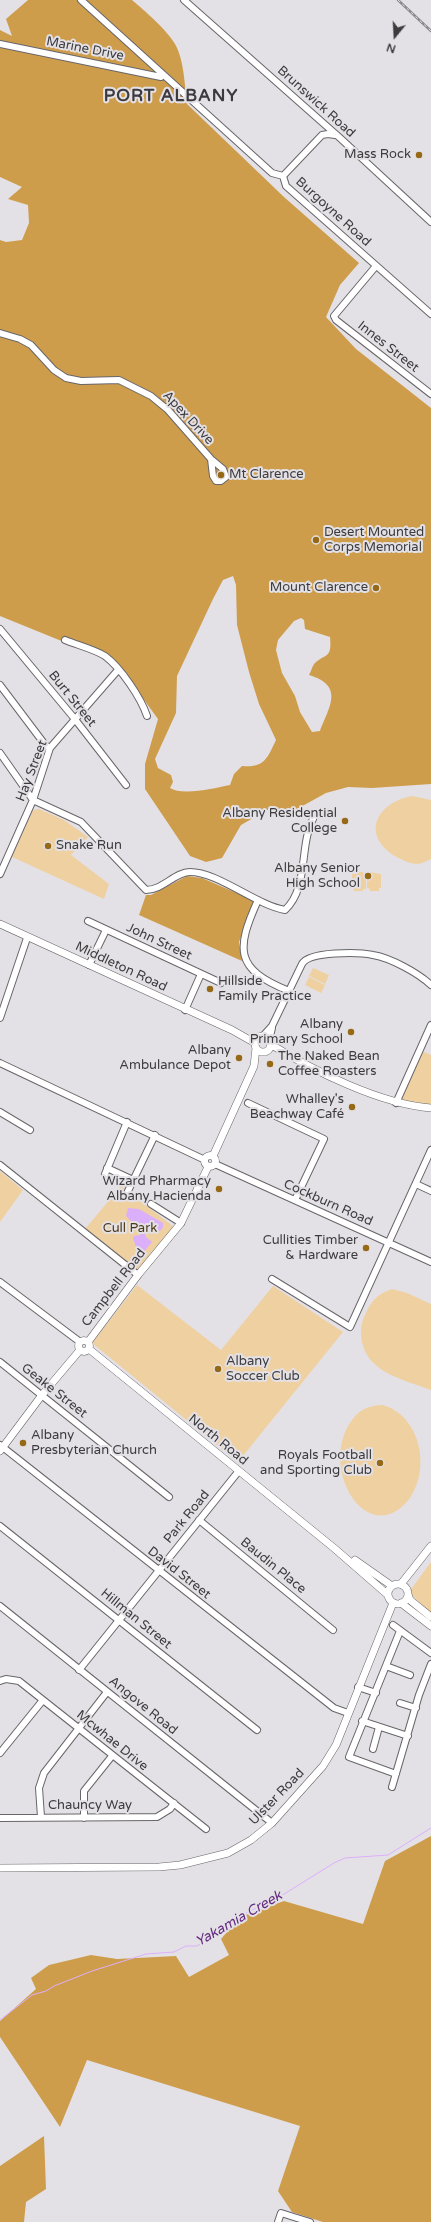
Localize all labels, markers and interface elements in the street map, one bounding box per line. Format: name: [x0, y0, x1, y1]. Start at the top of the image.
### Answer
north arrow: [375, 16, 415, 56]
street label: Marine Drive: [45, 34, 125, 64]
text: N: [385, 40, 397, 55]
street label: Brunswick Road: [274, 63, 358, 141]
district label: PORT ALBANY: [104, 87, 238, 107]
place label: Mass Rock: [344, 147, 411, 163]
marker: Mass Rock: [414, 150, 424, 160]
street label: Burgoyne Road: [292, 174, 374, 250]
street label: Innes Street: [354, 318, 422, 376]
street label: Apex Drive: [159, 388, 217, 448]
place label: Mt Clarence: [229, 467, 304, 483]
marker: Mt Clarence: [216, 470, 226, 480]
place label: Desert Mounted Corps Memorial: [324, 525, 424, 556]
marker: Desert Mounted Corps Memorial: [311, 535, 321, 545]
place label: Mount Clarence: [270, 580, 368, 596]
marker: Mount Clarence: [371, 583, 381, 593]
street label: Burt Street: [45, 668, 99, 730]
street label: Hay Street: [13, 738, 51, 804]
place label: Albany Residential College: [222, 806, 337, 837]
marker: Albany Residential College: [340, 816, 350, 826]
place label: Snake Run: [56, 838, 122, 854]
marker: Snake Run: [43, 841, 53, 851]
place label: Albany Senior High School: [274, 861, 360, 892]
marker: Albany Senior High School: [363, 871, 373, 881]
street label: John Street: [124, 920, 194, 964]
street label: Middleton Road: [73, 939, 169, 995]
place label: Hillside Family Practice: [218, 974, 311, 1005]
marker: Hillside Family Practice: [205, 984, 215, 994]
place label: Albany Primary School: [250, 1017, 343, 1048]
marker: Albany Primary School: [346, 1027, 356, 1037]
place label: Albany Ambulance Depot: [119, 1043, 231, 1074]
place label: The Naked Bean Coffee Roasters: [278, 1049, 380, 1080]
marker: Albany Ambulance Depot: [234, 1053, 244, 1063]
marker: The Naked Bean Coffee Roasters: [265, 1059, 275, 1069]
place label: Whalley's Beachway Café: [250, 1092, 344, 1123]
marker: Whalley's Beachway Café: [347, 1102, 357, 1112]
place label: Wizard Pharmacy Albany Hacienda: [103, 1174, 211, 1205]
street label: Cockburn Road: [281, 1176, 375, 1230]
marker: Wizard Pharmacy Albany Hacienda: [214, 1184, 224, 1194]
park label: Cull Park: [103, 1221, 157, 1237]
place label: Cullities Timber & Hardware: [263, 1233, 358, 1264]
marker: Cullities Timber & Hardware: [361, 1243, 371, 1253]
street label: Campbell Road: [79, 1246, 149, 1330]
place label: Albany Soccer Club: [226, 1354, 300, 1385]
street label: Geake Street: [18, 1360, 90, 1422]
marker: Albany Soccer Club: [213, 1364, 223, 1374]
street label: North Road: [185, 1411, 251, 1469]
place label: Albany Presbyterian Church: [31, 1428, 157, 1459]
marker: Albany Presbyterian Church: [18, 1438, 28, 1448]
place label: Royals Football and Sporting Club: [260, 1448, 372, 1479]
marker: Royals Football and Sporting Club: [375, 1458, 385, 1468]
street label: Park Road: [161, 1487, 213, 1547]
street label: Baudin Place: [237, 1535, 309, 1597]
street label: David Street: [144, 1544, 214, 1602]
street label: Hillman Street: [97, 1586, 175, 1652]
street label: Angove Road: [106, 1674, 180, 1738]
street label: Mcwhae Drive: [73, 1707, 151, 1775]
street label: Ulster Road: [246, 1766, 308, 1828]
street label: Chauncy Way: [48, 1798, 132, 1814]
water label: Yakamia Creek: [193, 1887, 285, 1951]

